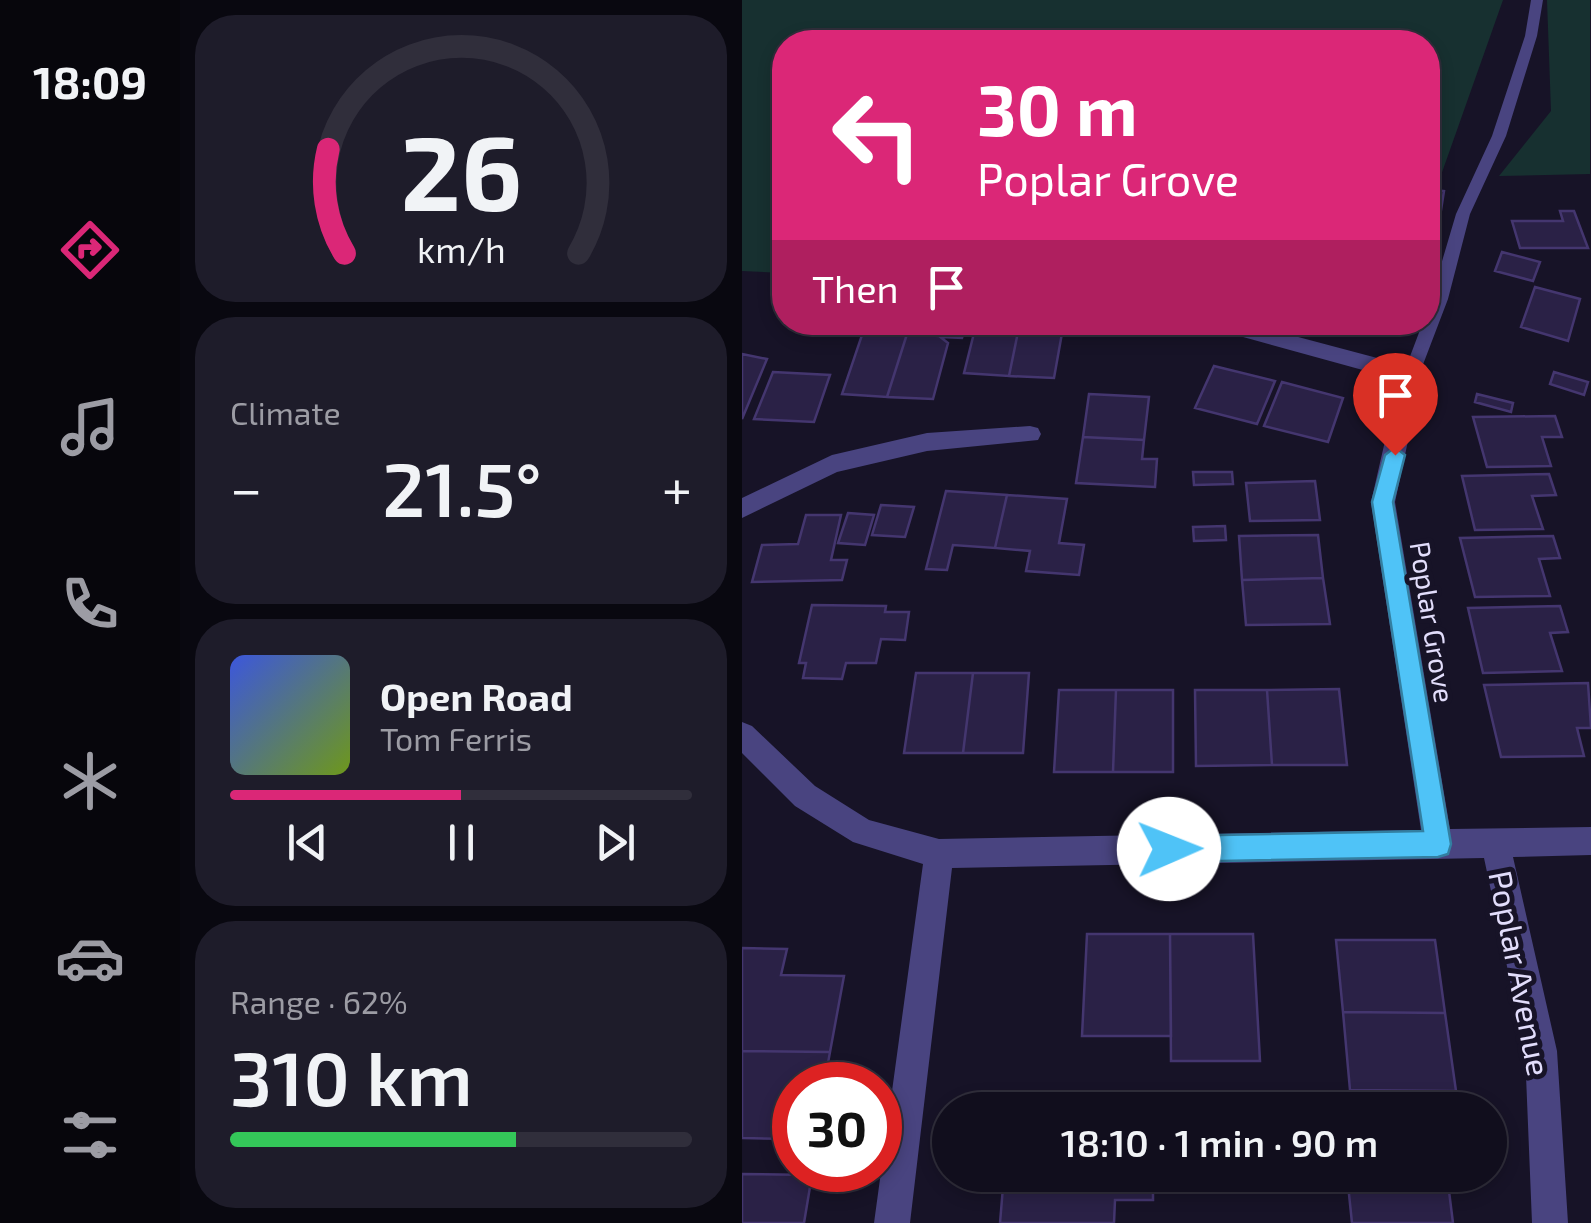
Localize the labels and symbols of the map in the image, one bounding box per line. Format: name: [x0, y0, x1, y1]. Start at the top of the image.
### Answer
pin: [1353, 353, 1438, 456]
street label: Poplar Grove: [1403, 539, 1463, 705]
position arrow: [1117, 797, 1221, 901]
street label: Poplar Avenue: [1482, 867, 1560, 1079]
speed limit sign: 30: [772, 1062, 902, 1192]

